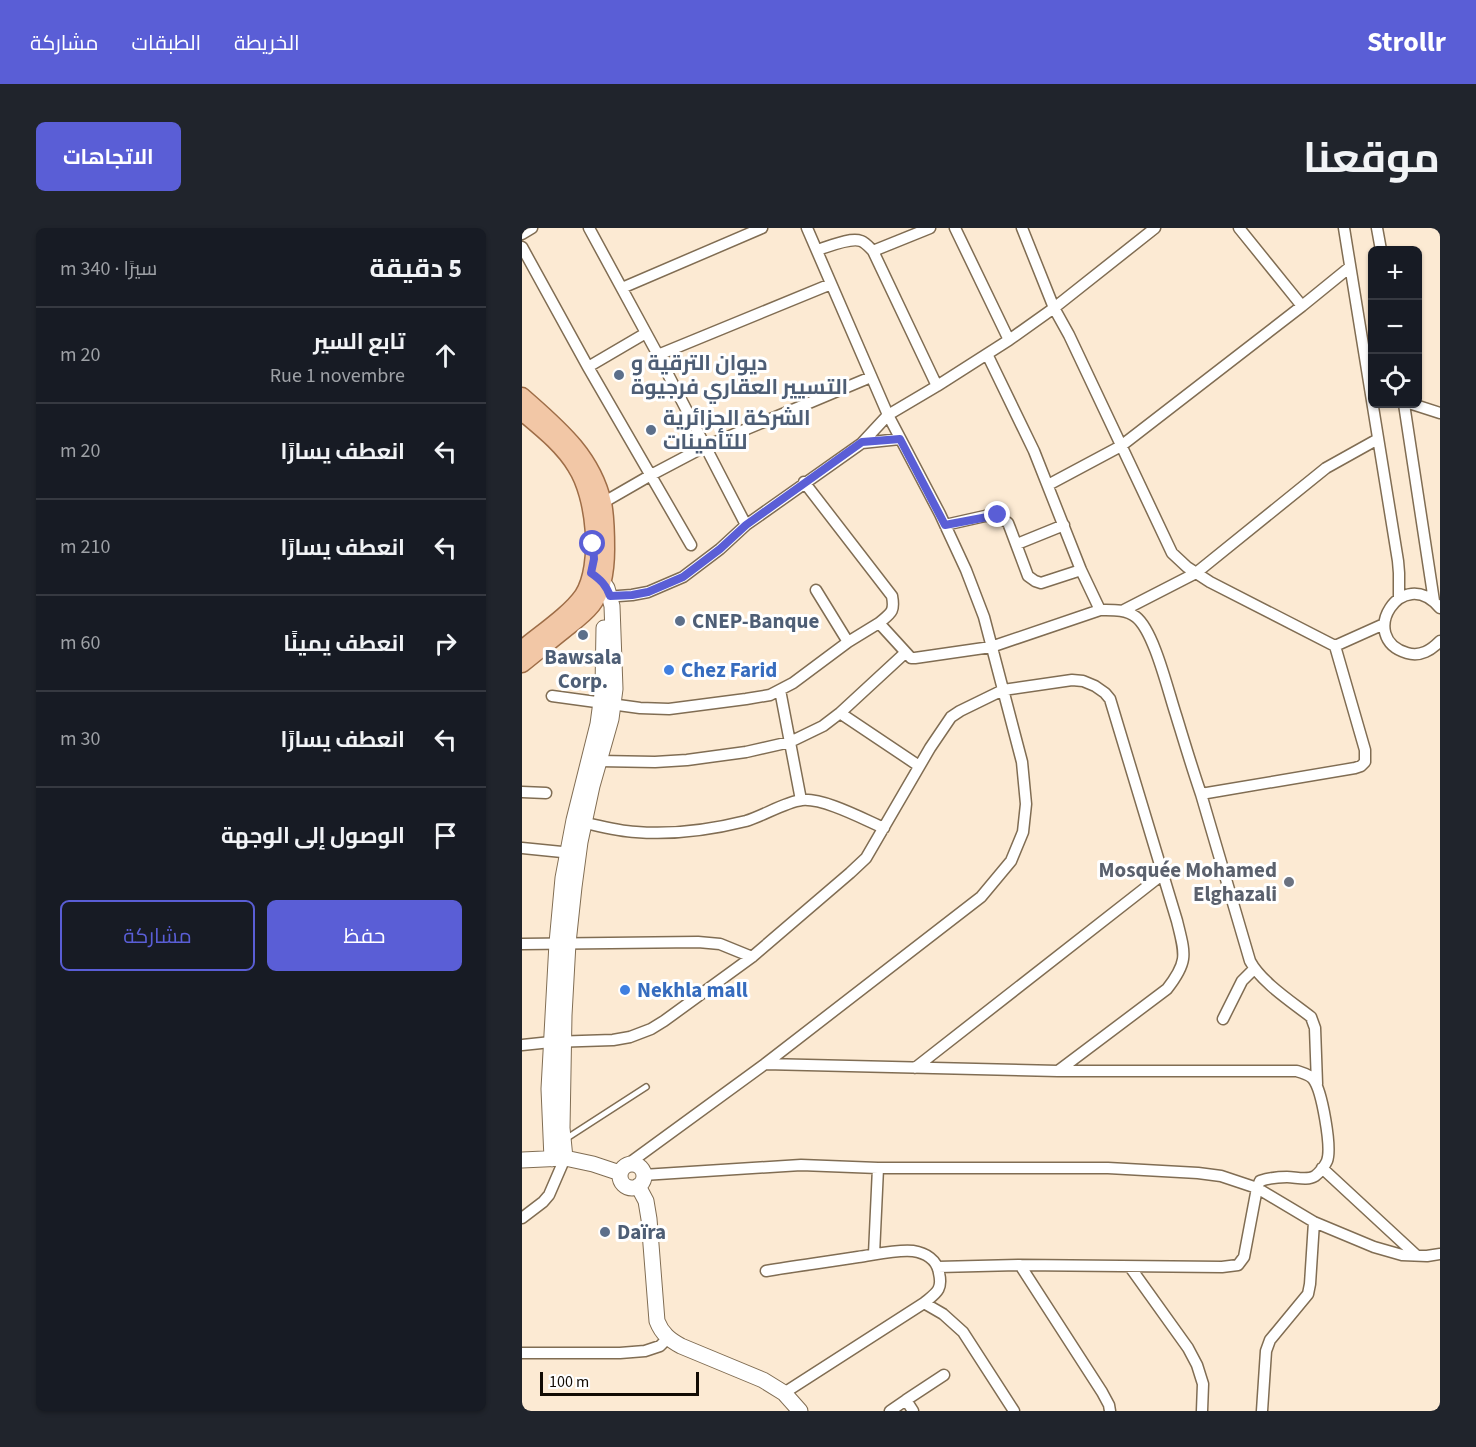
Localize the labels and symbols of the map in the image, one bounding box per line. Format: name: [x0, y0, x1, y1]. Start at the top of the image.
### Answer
place label: ديوان الترقية و التسيير العقاري فرجيوة: [631, 348, 848, 404]
marker: ديوان الترقية و التسيير العقاري فرجيوة: [612, 368, 626, 382]
place label: الشركة الجزائرية للتأمينات: [663, 403, 811, 457]
marker: الشركة الجزائرية للتأمينات: [644, 423, 658, 437]
route end: [984, 501, 1010, 527]
route start: [579, 530, 605, 556]
place label: CNEP-Banque: [692, 606, 819, 636]
marker: CNEP-Banque: [673, 614, 687, 628]
marker: Bawsala Corp.: [576, 628, 590, 642]
place label: Bawsala Corp.: [544, 642, 622, 696]
place label: Chez Farid: [681, 655, 777, 685]
marker: Chez Farid: [662, 663, 676, 677]
place label: Mosquée Mohamed Elghazali: [1099, 855, 1277, 909]
marker: Mosquée Mohamed Elghazali: [1282, 875, 1296, 889]
place label: Nekhla mall: [637, 975, 748, 1005]
marker: Nekhla mall: [618, 983, 632, 997]
place label: Daïra: [617, 1217, 666, 1247]
marker: Daïra: [598, 1225, 612, 1239]
scale bar: [540, 1369, 699, 1396]

